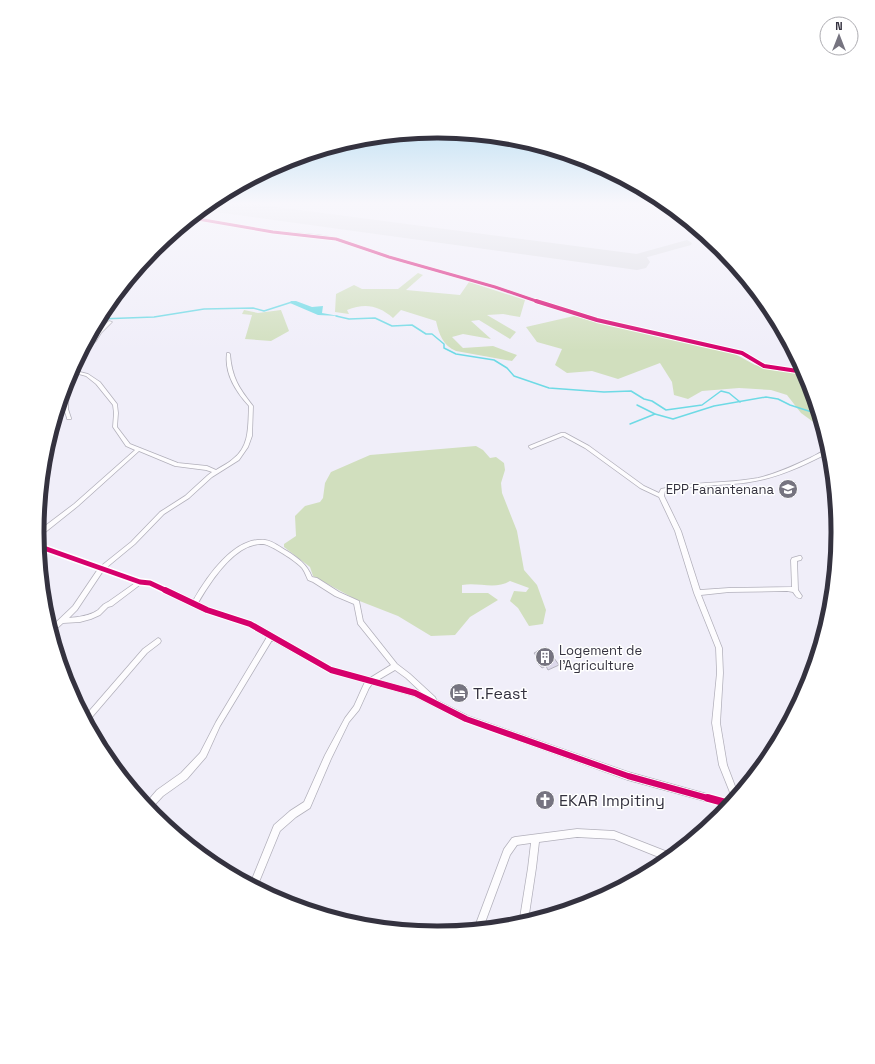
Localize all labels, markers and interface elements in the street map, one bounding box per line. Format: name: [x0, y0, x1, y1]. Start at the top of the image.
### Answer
north arrow: [819, 16, 859, 56]
text: N: [835, 19, 843, 33]
school or university icon: EPP Fanantenana: [777, 478, 799, 500]
place label: EPP Fanantenana: [666, 481, 775, 498]
place label: Logement de l'Agriculture: [559, 642, 642, 674]
building icon: Logement de l'Agriculture: [534, 646, 556, 668]
hotel icon: T.Feast: [448, 682, 470, 704]
place label: T.Feast: [473, 683, 528, 704]
church icon: EKAR Impitiny: [534, 789, 556, 811]
place label: EKAR Impitiny: [559, 790, 665, 811]

